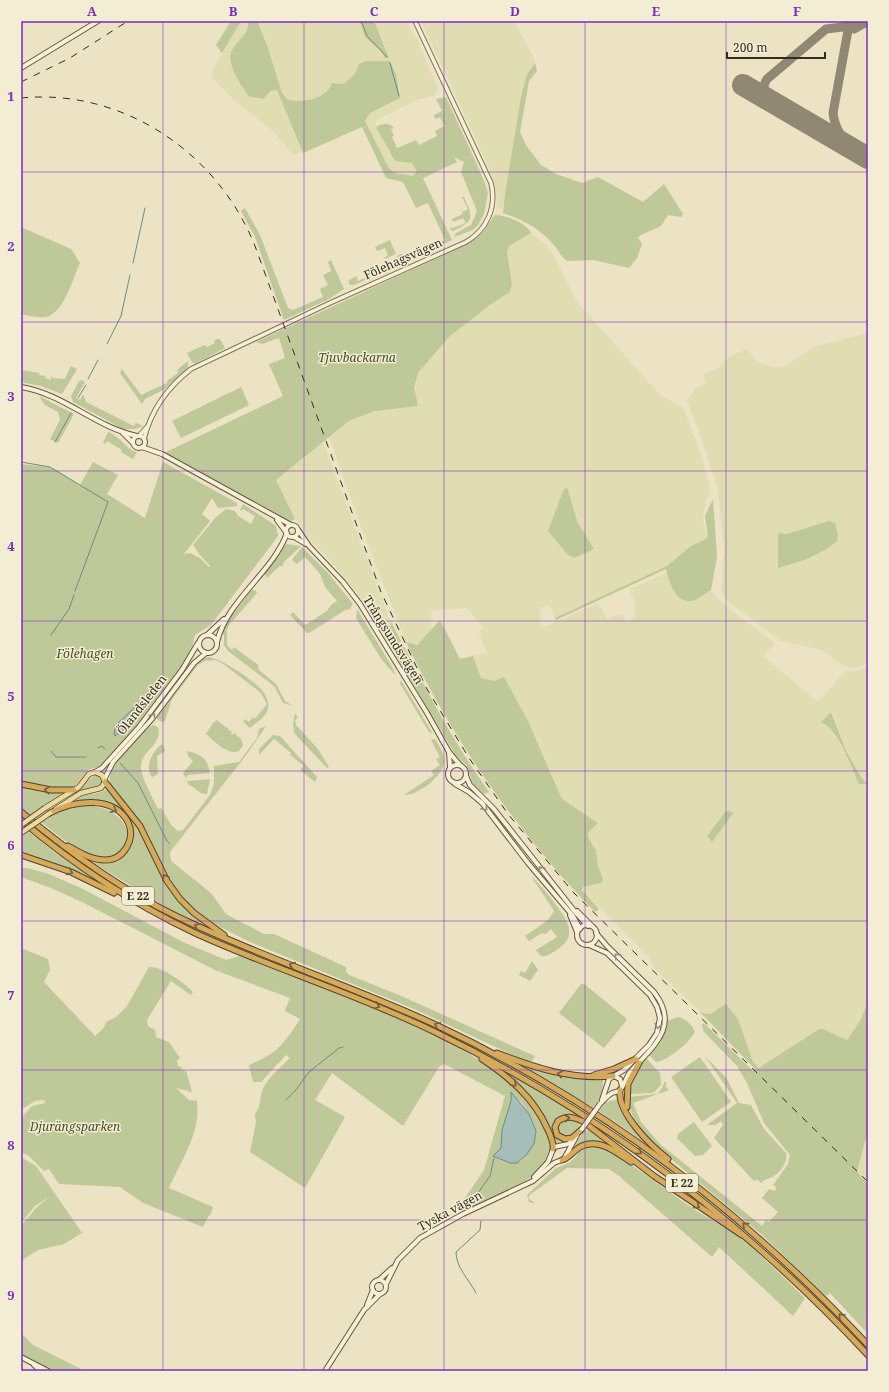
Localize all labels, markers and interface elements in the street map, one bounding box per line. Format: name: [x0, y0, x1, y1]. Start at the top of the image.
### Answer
text: A: [87, 2, 97, 20]
text: B: [229, 2, 238, 20]
text: C: [370, 2, 379, 20]
text: D: [510, 2, 520, 20]
text: E: [652, 2, 661, 20]
text: F: [793, 2, 801, 20]
scale bar: [727, 34, 825, 60]
text: 200 m: [733, 39, 768, 56]
text: 1: [7, 87, 15, 105]
street label: Fölehagsvägen: [361, 234, 445, 283]
text: 2: [7, 237, 15, 255]
park label: Tjuvbackarna: [318, 349, 396, 366]
text: 3: [7, 387, 15, 405]
text: 4: [7, 537, 15, 555]
street label: Trångsundsvägen: [359, 592, 428, 688]
park label: Fölehagen: [56, 645, 113, 662]
street label: Ölandsleden: [113, 671, 170, 738]
text: 5: [7, 687, 15, 705]
one-way arrow: [149, 714, 156, 721]
one-way arrow: [44, 786, 50, 795]
one-way arrow: [481, 803, 488, 810]
one-way arrow: [110, 806, 117, 813]
text: 6: [7, 836, 15, 854]
one-way arrow: [66, 867, 74, 875]
one-way arrow: [538, 867, 545, 874]
one-way arrow: [162, 873, 170, 881]
road number: E 22: [122, 887, 154, 905]
one-way arrow: [194, 923, 201, 931]
one-way arrow: [614, 953, 622, 961]
one-way arrow: [289, 962, 297, 970]
text: 7: [7, 986, 15, 1004]
one-way arrow: [374, 1002, 381, 1010]
one-way arrow: [433, 1022, 441, 1030]
one-way arrow: [655, 1023, 663, 1030]
one-way arrow: [557, 1070, 563, 1078]
one-way arrow: [509, 1079, 517, 1086]
one-way arrow: [564, 1114, 570, 1123]
park label: Djurängsparken: [29, 1118, 120, 1135]
text: 8: [7, 1136, 15, 1154]
one-way arrow: [635, 1147, 642, 1154]
road number: E 22: [666, 1174, 698, 1192]
street label: Tyska vägen: [415, 1186, 485, 1235]
one-way arrow: [693, 1201, 700, 1208]
one-way arrow: [742, 1223, 749, 1230]
text: 9: [7, 1286, 15, 1304]
one-way arrow: [839, 1313, 846, 1321]

